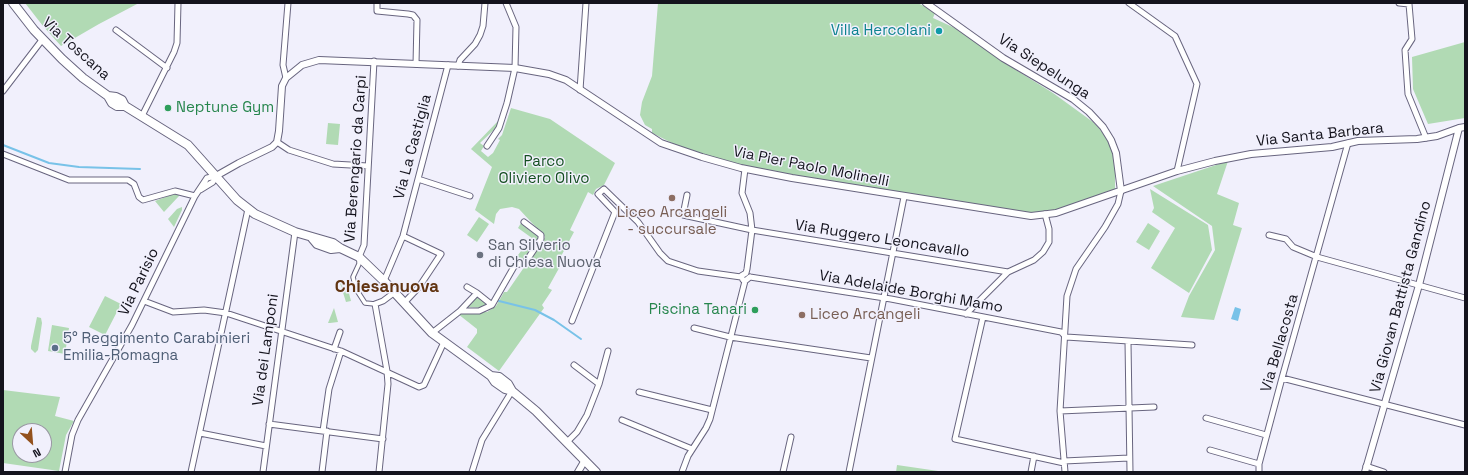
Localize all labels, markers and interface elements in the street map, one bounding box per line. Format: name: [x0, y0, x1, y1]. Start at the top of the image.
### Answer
street label: Via Toscana: [38, 14, 114, 84]
place label: Villa Hercolani: [831, 22, 931, 40]
marker: Villa Hercolani: [934, 26, 944, 36]
street label: Via Siepelunga: [995, 31, 1093, 103]
street label: Via Berengario da Carpi: [341, 75, 371, 243]
street label: Via La Castiglia: [390, 92, 436, 202]
place label: Neptune Gym: [176, 99, 274, 117]
marker: Neptune Gym: [163, 103, 173, 113]
street label: Via Santa Barbara: [1255, 119, 1385, 151]
street label: Via Pier Paolo Molinelli: [731, 143, 891, 191]
park label: Parco Oliviero Olivo: [499, 153, 589, 188]
marker: Liceo Arcangeli - succursale: [667, 193, 677, 203]
street label: Via Giovan Battista Gandino: [1367, 199, 1435, 395]
place label: Liceo Arcangeli - succursale: [617, 204, 727, 239]
street label: Via Ruggero Leoncavallo: [793, 216, 971, 262]
place label: San Silverio di Chiesa Nuova: [488, 237, 601, 272]
street label: Via Parisio: [115, 245, 163, 319]
marker: San Silverio di Chiesa Nuova: [475, 250, 485, 260]
street label: Via Adelaide Borghi Mamo: [818, 267, 1004, 317]
district label: Chiesanuova: [335, 277, 439, 297]
street label: Via Bellacosta: [1257, 292, 1303, 394]
street label: Via dei Lamponi: [249, 293, 283, 407]
place label: Piscina Tanari: [649, 301, 747, 319]
marker: Piscina Tanari: [750, 305, 760, 315]
place label: Liceo Arcangeli: [810, 306, 920, 324]
marker: Liceo Arcangeli: [797, 310, 807, 320]
place label: 5° Reggimento Carabinieri Emilia-Romagna: [63, 330, 250, 365]
marker: 5° Reggimento Carabinieri Emilia-Romagna: [50, 343, 60, 353]
north arrow: [12, 423, 52, 463]
text: N: [30, 445, 43, 461]

